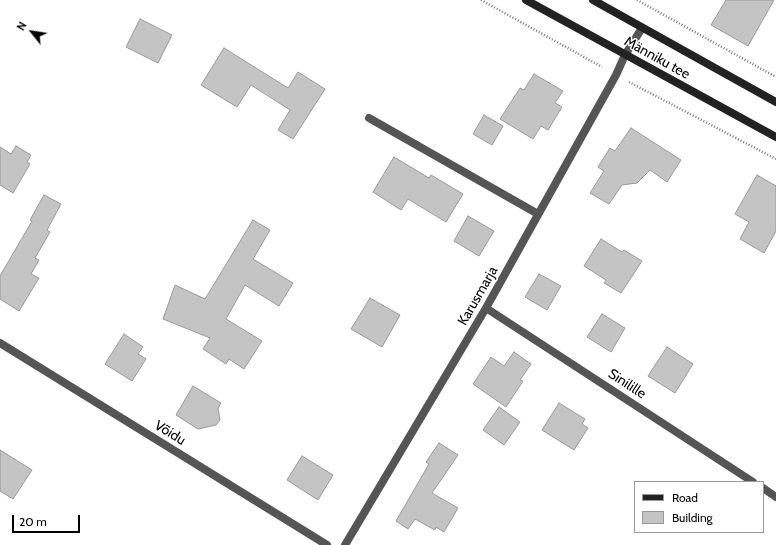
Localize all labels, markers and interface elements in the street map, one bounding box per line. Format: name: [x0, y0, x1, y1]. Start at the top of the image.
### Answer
north arrow: [12, 12, 52, 52]
text: N: [14, 19, 30, 33]
street label: Männiku tee: [621, 33, 693, 83]
street label: Karusmarja: [454, 264, 502, 328]
street label: Sinilille: [605, 366, 649, 402]
street label: Võidu: [151, 417, 189, 449]
legend: [634, 481, 764, 533]
text: Road: [672, 490, 698, 505]
scale bar: [14, 507, 82, 533]
text: Building: [672, 510, 713, 525]
text: 20 m: [19, 514, 47, 529]

